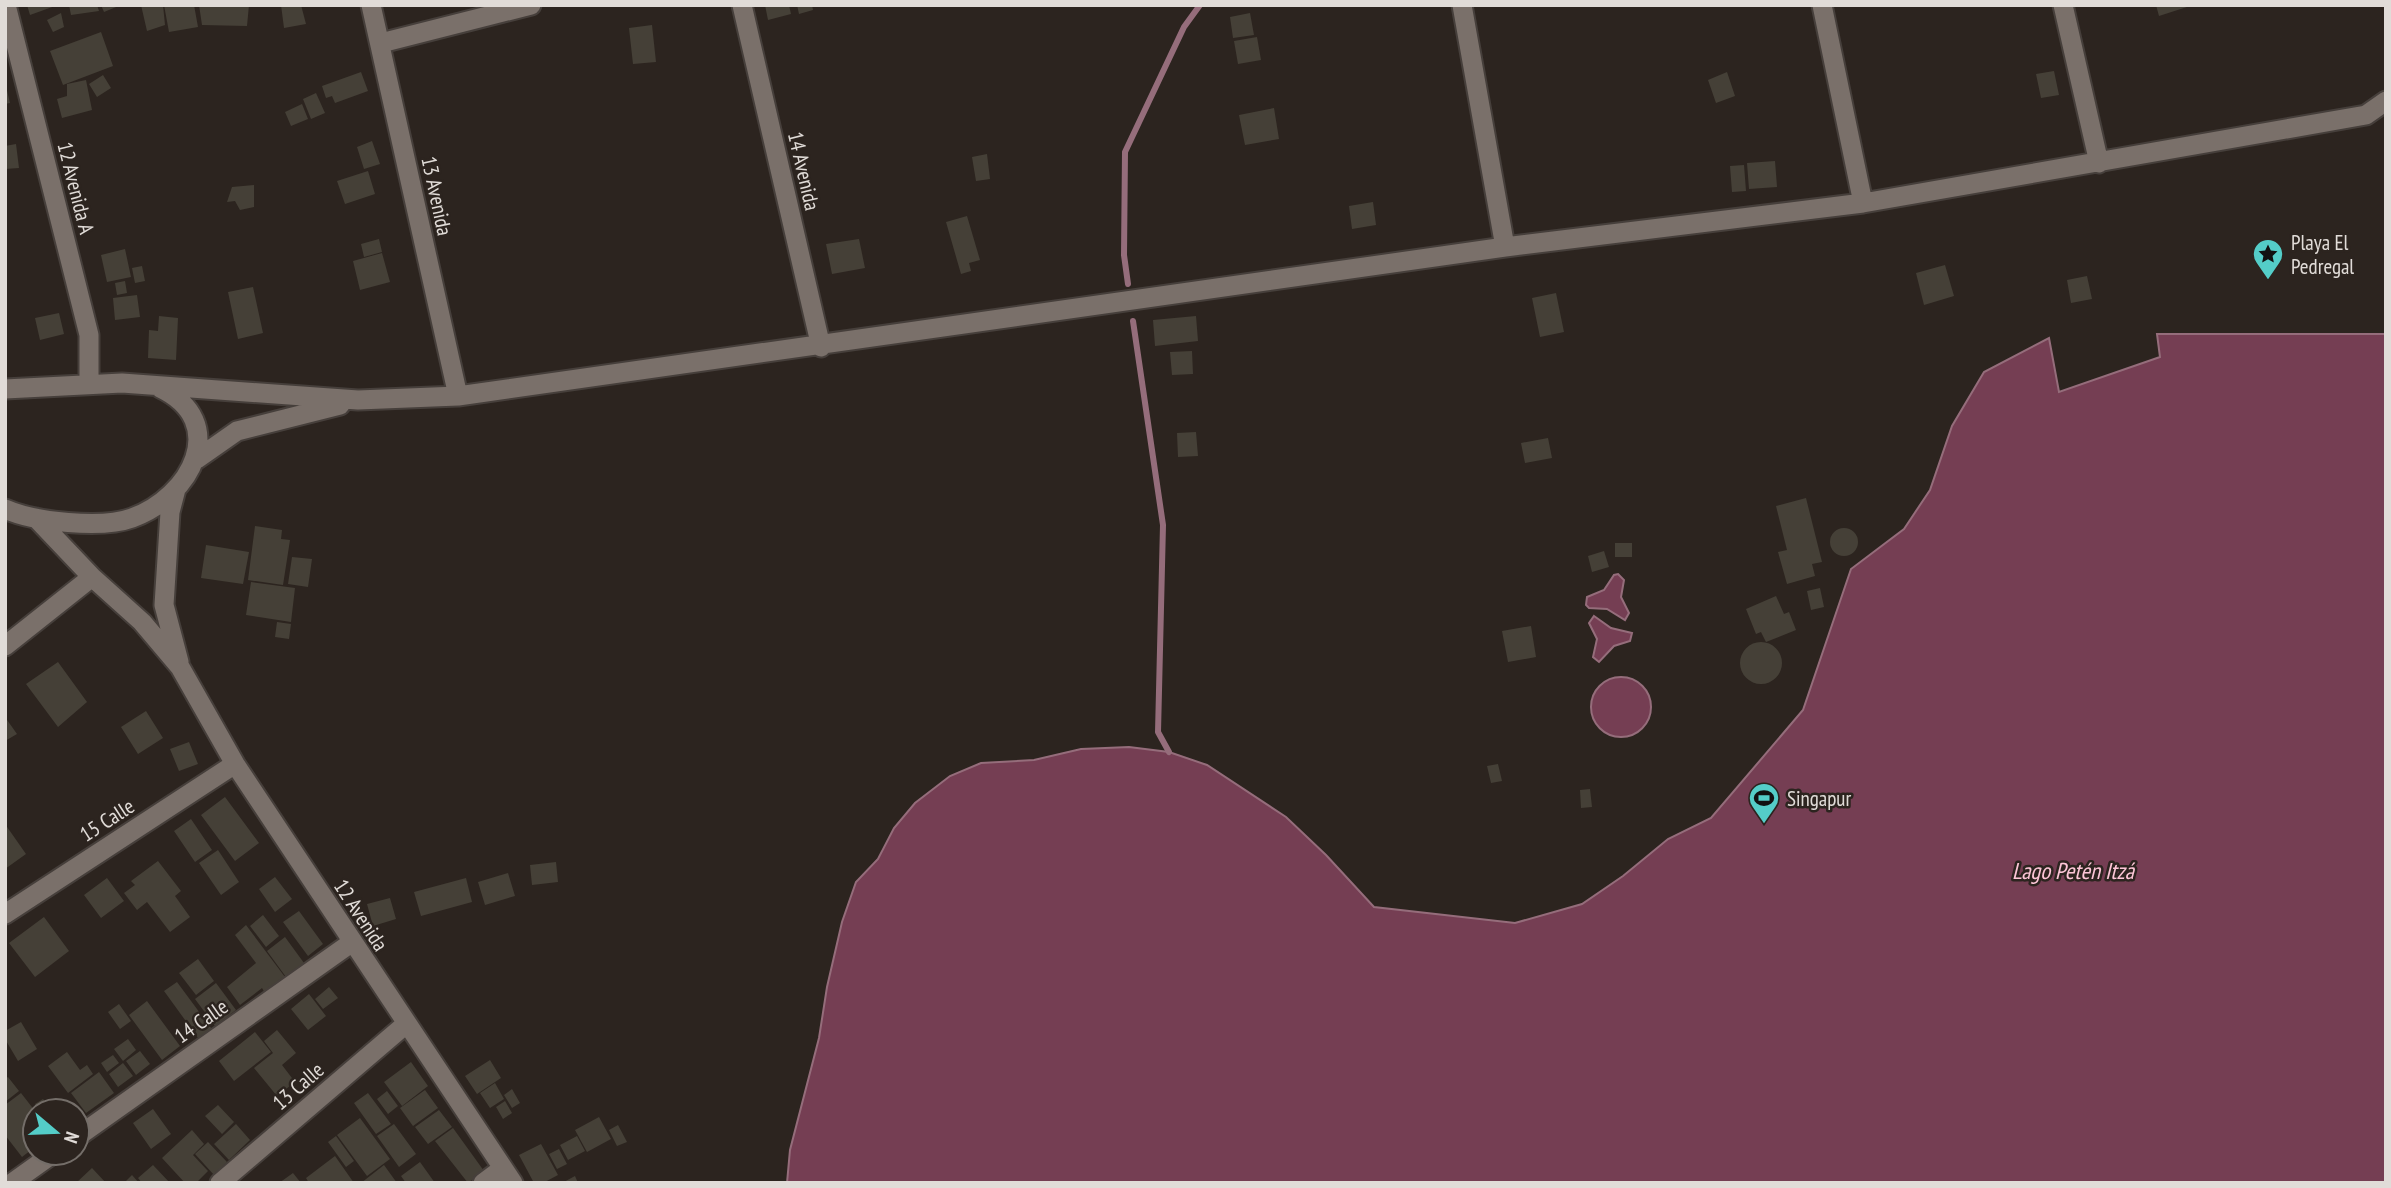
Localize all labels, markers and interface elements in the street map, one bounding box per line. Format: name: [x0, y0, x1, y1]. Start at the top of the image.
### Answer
street label: 14 Avenida: [782, 129, 826, 213]
street label: 12 Avenida A: [52, 139, 100, 237]
street label: 13 Avenida: [415, 154, 459, 238]
place label: Playa El Pedregal: [2291, 229, 2354, 280]
place icon: Playa El Pedregal: [2251, 237, 2285, 281]
sports icon: Singapur: [1747, 781, 1781, 825]
place label: Singapur: [1787, 785, 1851, 812]
street label: 15 Calle: [75, 792, 139, 848]
water label: Lago Petén Itzá: [2012, 856, 2136, 885]
street label: 12 Avenida: [328, 874, 394, 956]
street label: 14 Calle: [169, 993, 233, 1049]
street label: 13 Calle: [267, 1056, 329, 1116]
north arrow: [21, 1097, 91, 1167]
text: N: [59, 1129, 85, 1146]

